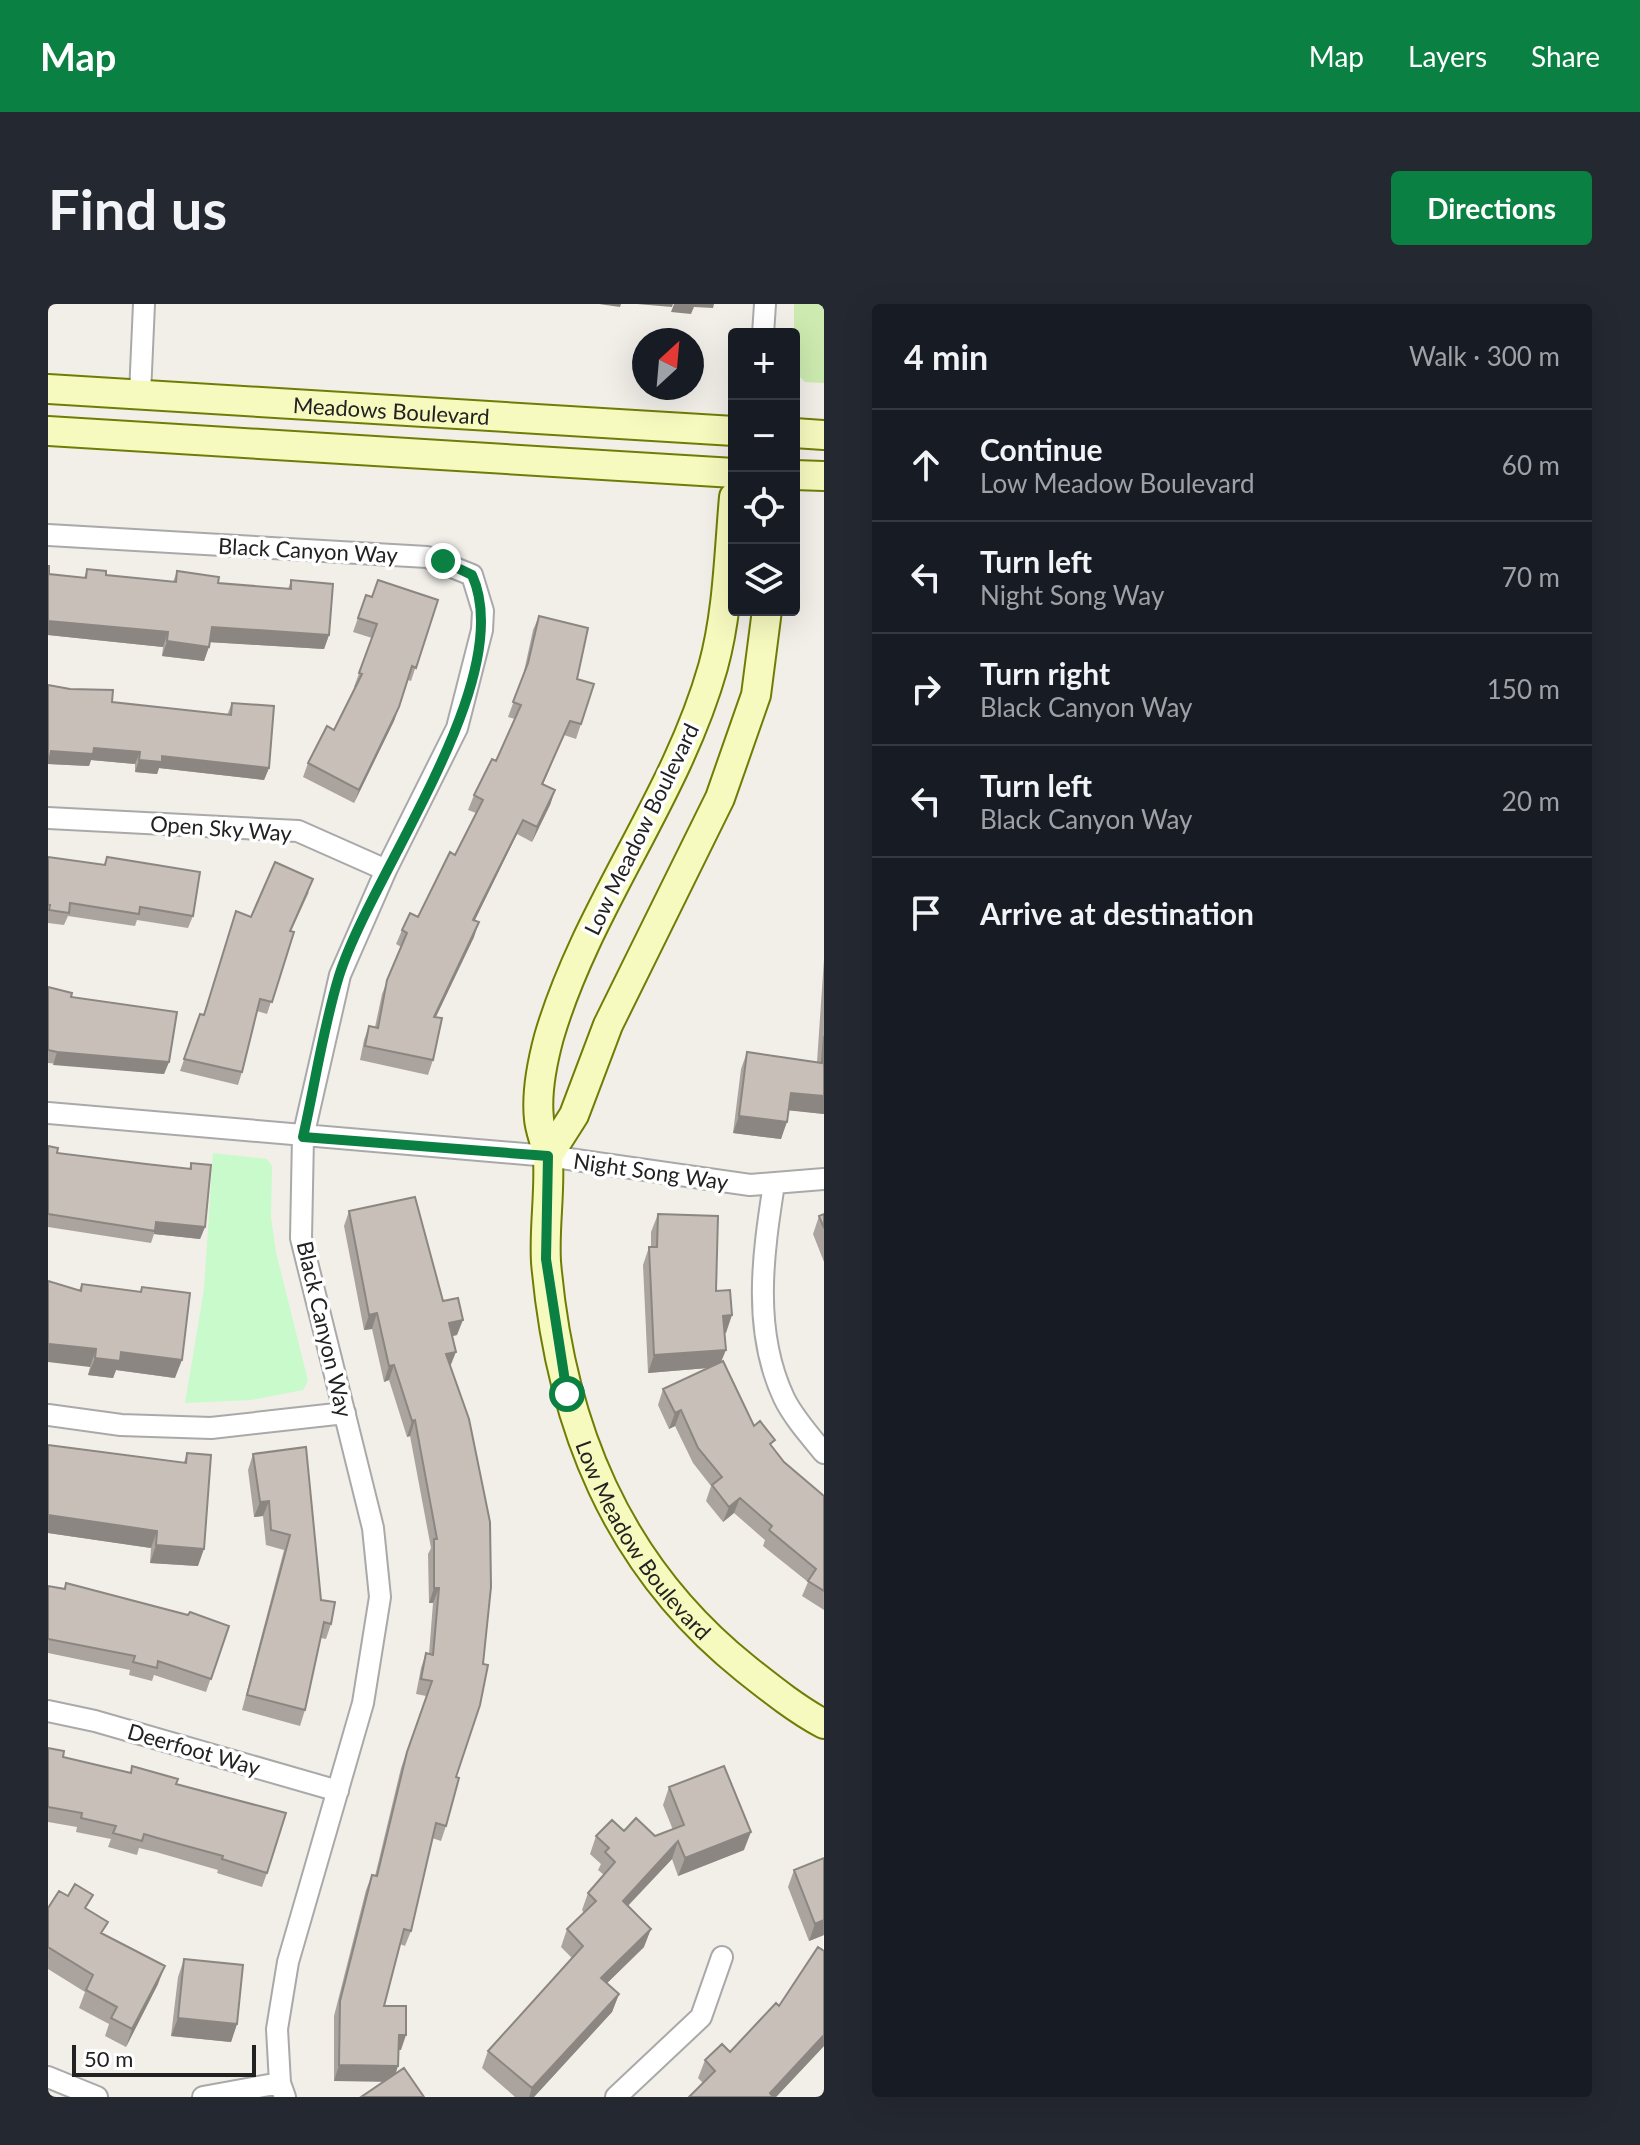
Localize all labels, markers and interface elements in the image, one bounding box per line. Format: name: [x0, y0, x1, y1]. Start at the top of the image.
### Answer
text: Map: [40, 33, 116, 79]
text: Map: [1309, 39, 1364, 73]
text: Layers: [1408, 39, 1487, 73]
text: Share: [1531, 39, 1600, 73]
button: Directions: [1391, 171, 1592, 245]
text: Find us: [48, 175, 227, 242]
north arrow: [632, 328, 704, 400]
map controls: [728, 328, 800, 616]
button: +: [728, 328, 800, 400]
text: 4 min: [904, 336, 988, 377]
text: Walk · 300 m: [1409, 340, 1560, 372]
street label: Meadows Boulevard: [292, 391, 491, 430]
button: −: [728, 400, 800, 472]
text: Continue: [980, 431, 1103, 467]
icon: ahead: [904, 443, 948, 487]
text: 60 m: [1502, 449, 1560, 481]
text: Low Meadow Boulevard: [980, 467, 1255, 499]
button: locate: [728, 472, 800, 544]
street label: Black Canyon Way: [218, 532, 399, 568]
route end: [425, 543, 461, 579]
text: Turn left: [980, 543, 1092, 579]
button: layers: [728, 544, 800, 616]
icon: left: [904, 555, 948, 599]
text: 70 m: [1502, 561, 1560, 593]
text: Night Song Way: [980, 579, 1164, 611]
text: Turn right: [980, 655, 1110, 691]
icon: right: [904, 667, 948, 711]
text: 150 m: [1487, 673, 1560, 705]
text: Black Canyon Way: [980, 691, 1192, 723]
street label: Low Meadow Boulevard: [578, 719, 704, 939]
text: Turn left: [980, 767, 1092, 803]
icon: left: [904, 779, 948, 823]
text: 20 m: [1502, 785, 1560, 817]
text: Black Canyon Way: [980, 803, 1192, 835]
street label: Open Sky Way: [149, 810, 293, 846]
icon: arrive: [904, 891, 948, 935]
text: Arrive at destination: [980, 895, 1254, 931]
street label: Night Song Way: [572, 1147, 731, 1195]
street label: Black Canyon Way: [292, 1238, 359, 1420]
route start: [549, 1376, 585, 1412]
street label: Low Meadow Boulevard: [571, 1436, 717, 1645]
street label: Deerfoot Way: [125, 1717, 264, 1781]
scale bar: [72, 2041, 256, 2077]
text: 50 m: [84, 2045, 133, 2072]

